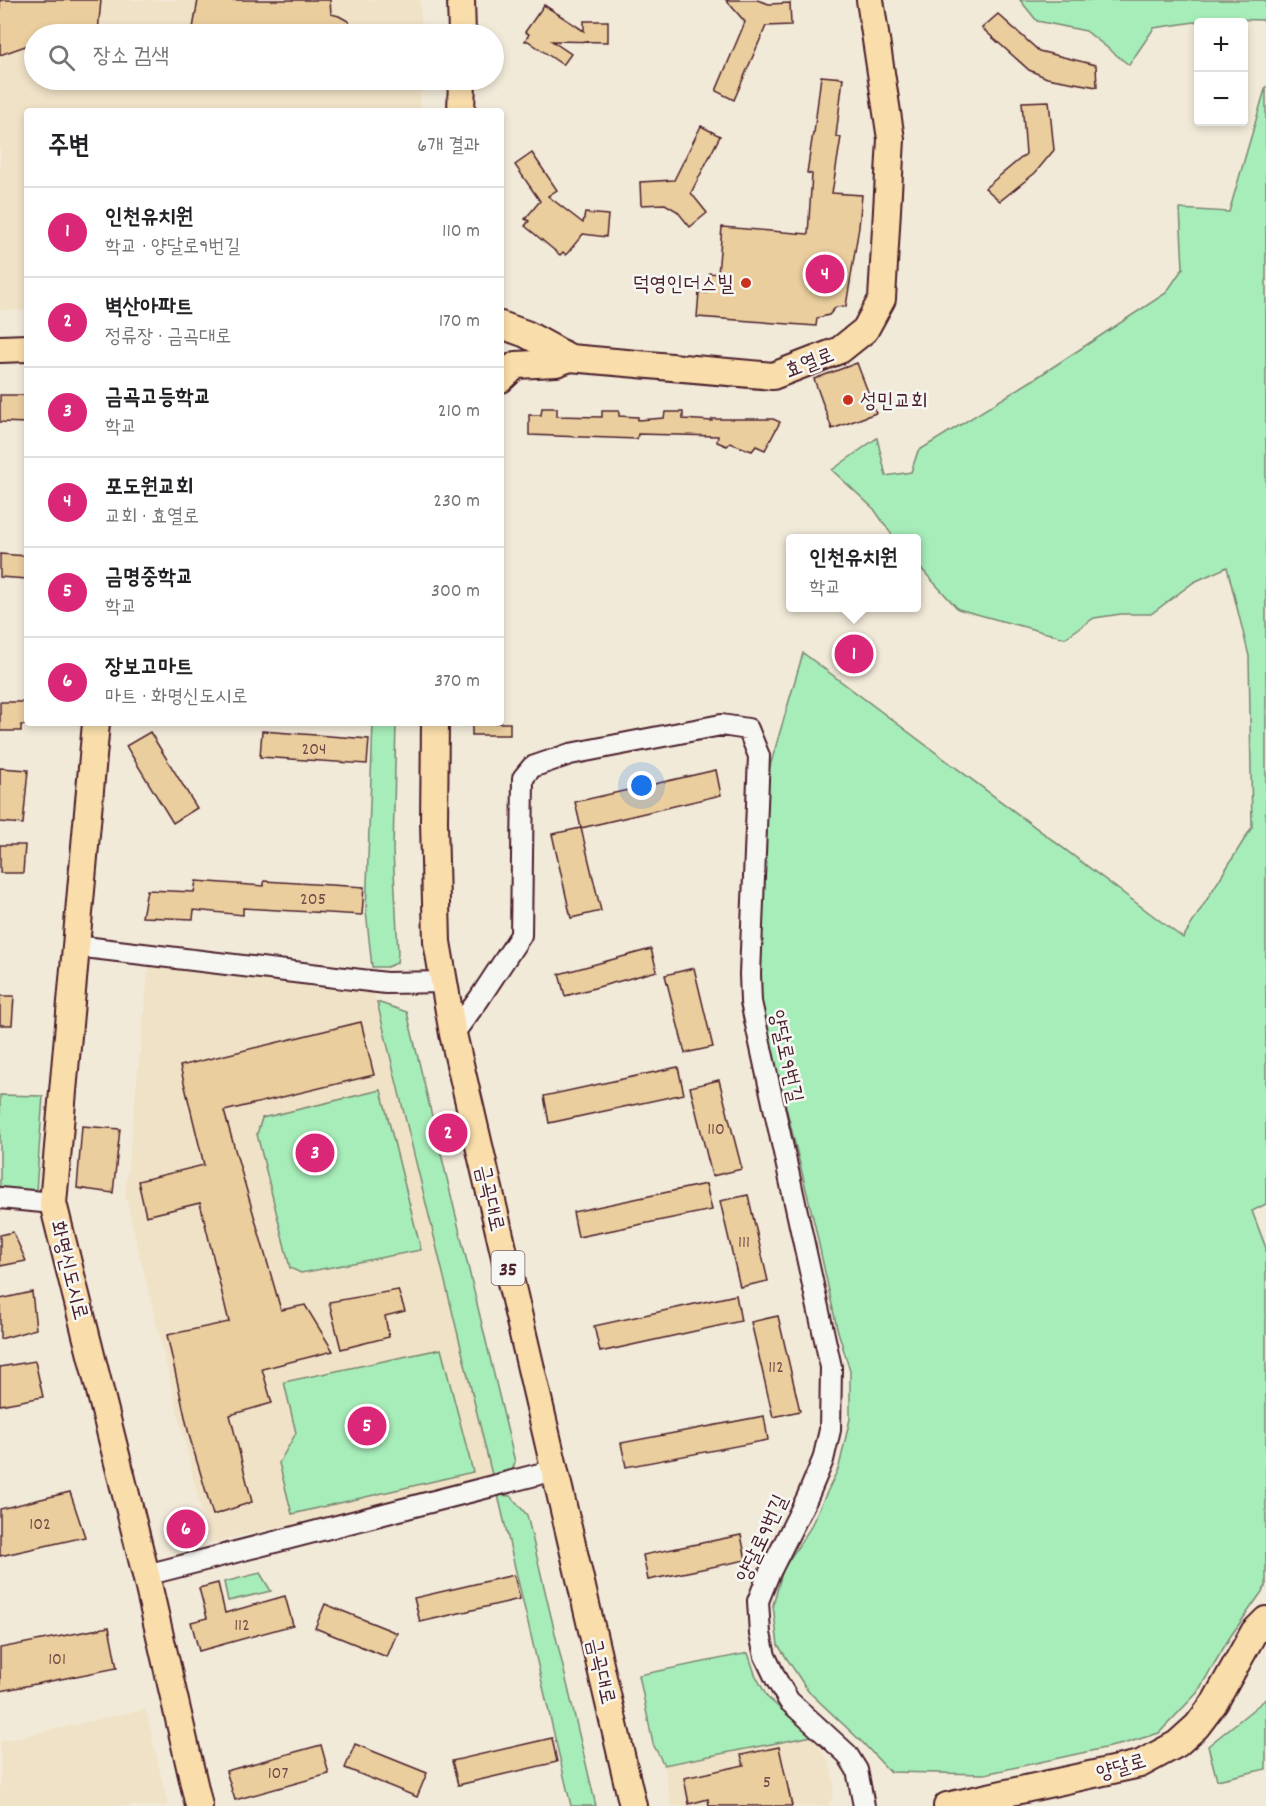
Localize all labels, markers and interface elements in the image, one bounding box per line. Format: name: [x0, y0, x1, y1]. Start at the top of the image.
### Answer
map controls: [1194, 18, 1248, 126]
button: +: [1194, 18, 1248, 72]
search box: [24, 24, 504, 90]
icon: search: [45, 41, 78, 74]
text: 장소 검색: [93, 42, 169, 73]
button: −: [1194, 72, 1248, 126]
text: 주변: [48, 129, 90, 166]
text: 6개 결과: [417, 133, 480, 161]
text: 인천유치원: [105, 203, 194, 234]
text: 1: [65, 218, 70, 246]
text: 110 m: [442, 218, 480, 246]
text: 학교 · 양달로9번길: [105, 234, 241, 262]
pin: 4: [806, 252, 844, 296]
place label: 덕영인더스빌: [633, 271, 734, 301]
marker: 덕영인더스빌: [739, 276, 753, 290]
text: 벽산아파트: [105, 293, 194, 324]
text: 2: [63, 308, 72, 336]
text: 170 m: [439, 308, 480, 336]
text: 정류장 · 금곡대로: [105, 324, 231, 352]
street label: 효열로: [781, 342, 839, 388]
text: 금곡고등학교: [105, 383, 211, 414]
place label: 성민교회: [860, 388, 928, 418]
marker: 성민교회: [841, 393, 855, 407]
text: 3: [63, 398, 72, 426]
text: 210 m: [438, 398, 480, 426]
text: 학교: [105, 414, 137, 442]
text: 포도원교회: [105, 473, 194, 504]
text: 4: [63, 488, 72, 516]
text: 230 m: [433, 488, 480, 516]
text: 교회 · 효열로: [105, 504, 199, 532]
popup: [786, 534, 921, 612]
text: 인천유치원: [809, 544, 898, 575]
text: 금명중학교: [105, 563, 194, 594]
text: 학교: [809, 575, 841, 603]
text: 5: [63, 578, 72, 606]
text: 300 m: [431, 578, 480, 606]
text: 학교: [105, 594, 137, 622]
pin: 1: [834, 632, 874, 676]
text: 장보고마트: [105, 653, 194, 684]
text: 6: [63, 668, 72, 696]
text: 370 m: [434, 668, 480, 696]
text: 마트 · 화명신도시로: [105, 684, 248, 712]
house number: 204: [301, 738, 327, 763]
your location: [627, 771, 656, 800]
house number: 205: [300, 888, 326, 913]
street label: 양달로9번길: [760, 1007, 809, 1106]
pin: 2: [428, 1110, 468, 1156]
house number: 110: [707, 1118, 725, 1143]
pin: 3: [296, 1130, 334, 1176]
street label: 금곡대로: [466, 1162, 510, 1235]
street label: 화명신도시로: [40, 1218, 94, 1324]
house number: 111: [738, 1231, 750, 1256]
road number: 35: [492, 1251, 524, 1285]
house number: 112: [768, 1356, 784, 1381]
pin: 5: [348, 1404, 386, 1448]
street label: 양달로9번길: [730, 1490, 797, 1588]
pin: 6: [166, 1506, 206, 1552]
house number: 102: [29, 1513, 51, 1538]
house number: 112: [234, 1614, 250, 1639]
street label: 금곡대로: [577, 1635, 621, 1708]
house number: 101: [48, 1648, 66, 1673]
street label: 양달로: [1093, 1747, 1150, 1790]
house number: 107: [268, 1762, 288, 1787]
house number: 5: [763, 1771, 771, 1796]

